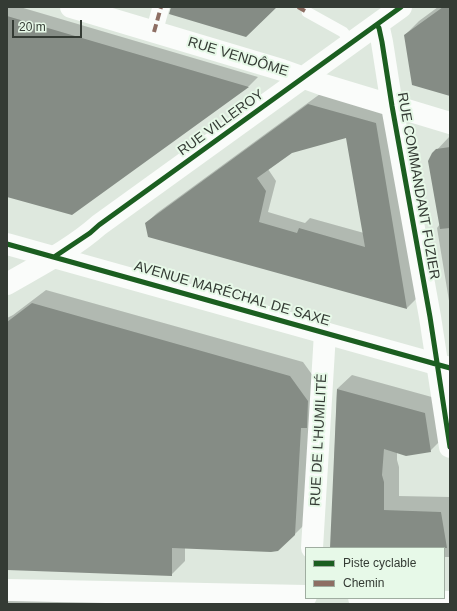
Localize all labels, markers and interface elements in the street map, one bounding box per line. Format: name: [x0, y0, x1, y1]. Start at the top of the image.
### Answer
scale bar: [14, 12, 84, 38]
text: 20 m: [19, 20, 46, 34]
street label: RUE VENDÔME: [186, 34, 290, 80]
street label: RUE VILLEROY: [175, 86, 267, 160]
street label: RUE COMMANDANT FUZIER: [393, 91, 443, 281]
street label: AVENUE MARÉCHAL DE SAXE: [132, 258, 332, 330]
street label: RUE DE L'HUMILITÉ: [307, 373, 331, 507]
legend: [305, 547, 445, 599]
text: Piste cyclable: [343, 556, 416, 570]
text: Chemin: [343, 576, 384, 590]

